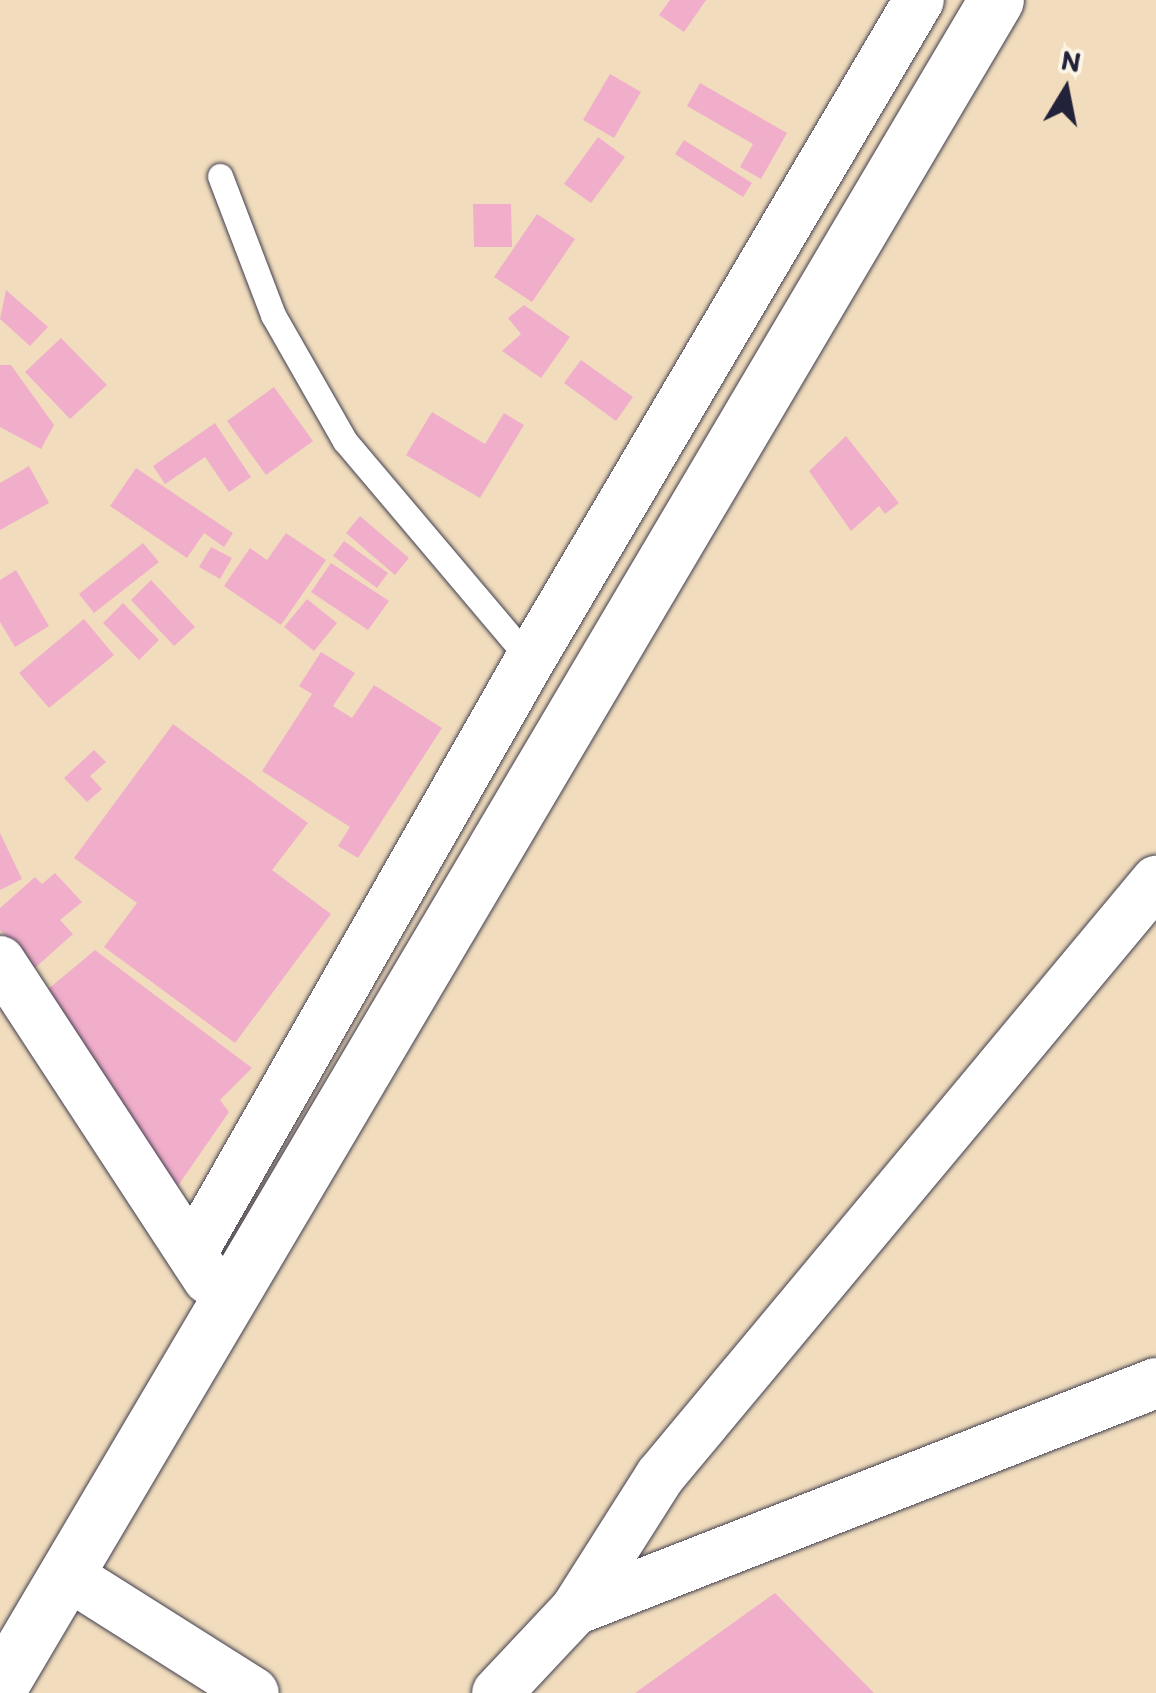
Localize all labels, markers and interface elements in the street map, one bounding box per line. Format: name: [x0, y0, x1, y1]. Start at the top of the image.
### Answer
north arrow: [1016, 40, 1116, 140]
text: N: [1059, 42, 1083, 79]

